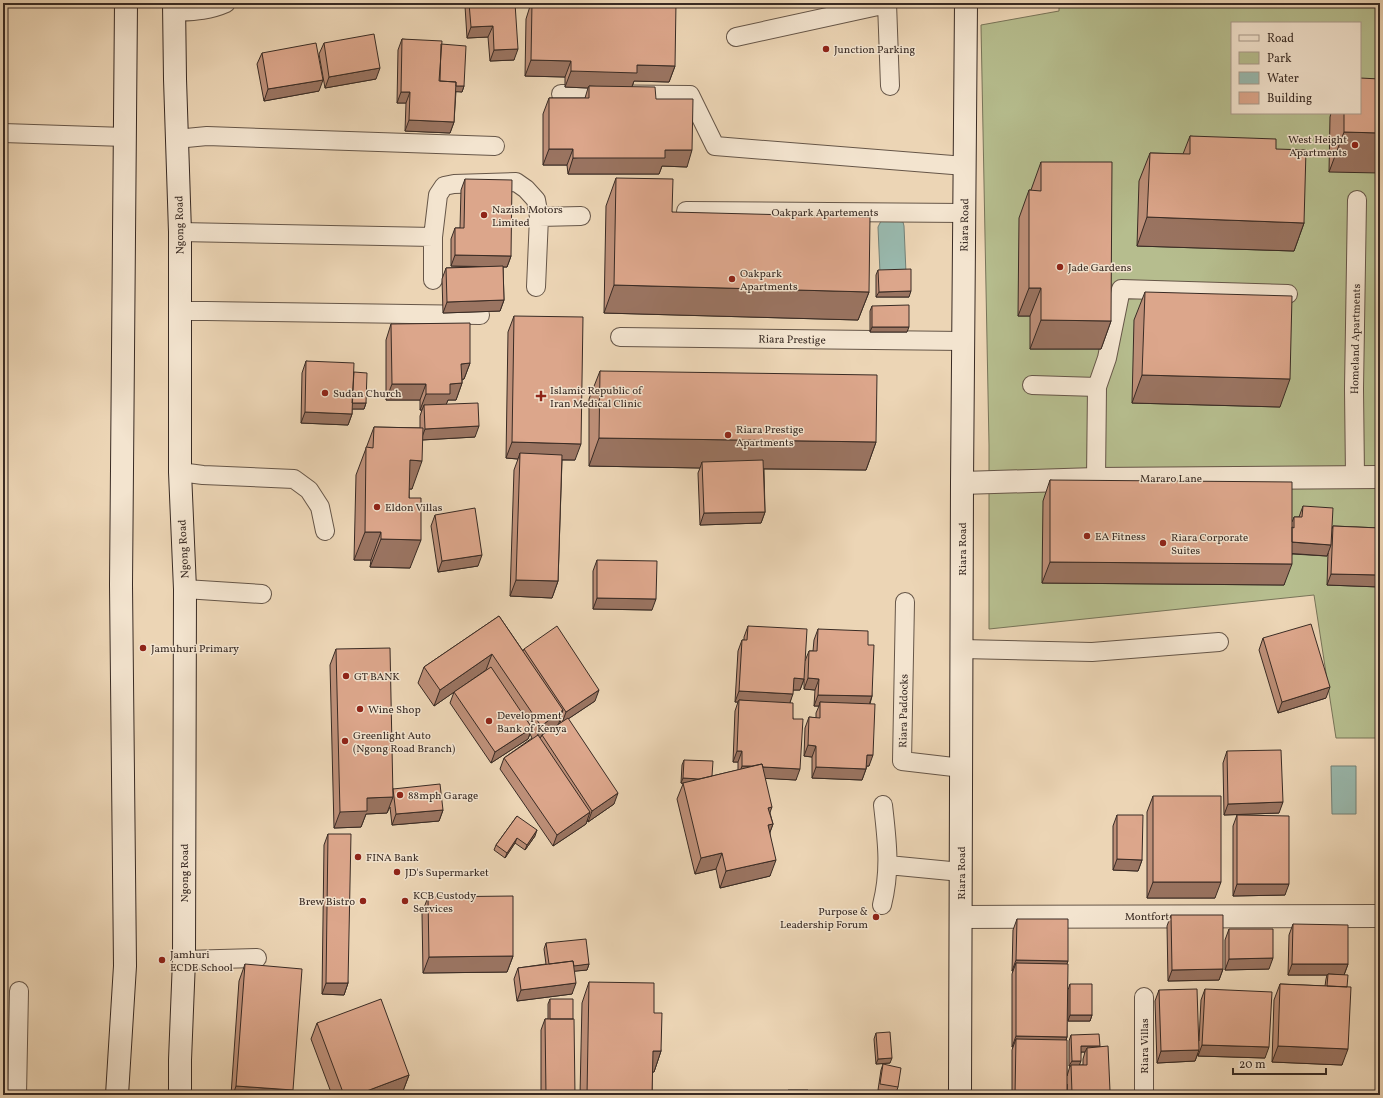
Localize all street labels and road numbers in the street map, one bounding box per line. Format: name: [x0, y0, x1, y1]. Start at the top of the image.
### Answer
street label: Ngong Road: [172, 195, 189, 255]
street label: Riara Road: [958, 198, 973, 252]
street label: Oakpark Apartements: [772, 206, 879, 221]
street label: Homeland Apartments: [1348, 283, 1365, 394]
street label: Riara Prestige: [758, 332, 826, 349]
street label: Mararo Lane: [1140, 472, 1202, 487]
street label: Ngong Road: [175, 519, 194, 579]
street label: Riara Road: [956, 522, 971, 576]
street label: Riara Paddocks: [896, 674, 913, 748]
street label: Ngong Road: [178, 844, 193, 902]
street label: Riara Road: [955, 846, 970, 900]
street label: Montfort: [1125, 910, 1169, 925]
street label: Riara Villas: [1138, 1018, 1153, 1074]

